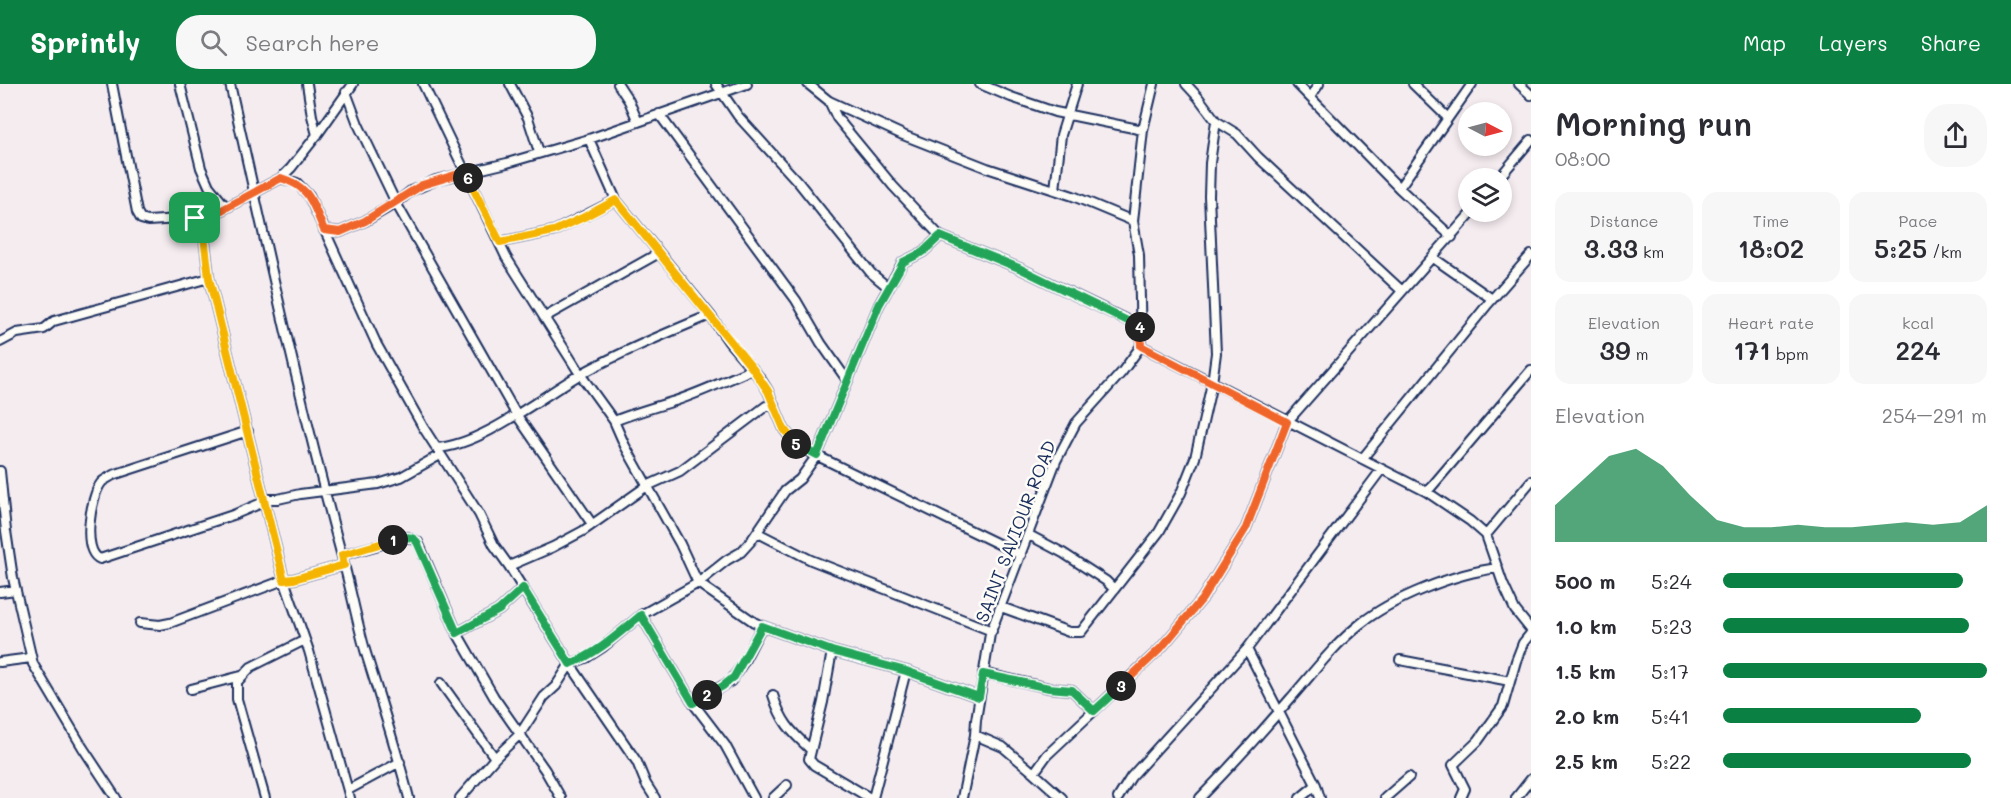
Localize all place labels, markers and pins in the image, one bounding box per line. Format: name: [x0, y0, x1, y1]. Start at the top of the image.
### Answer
pin: 6: [453, 163, 483, 193]
pin: [169, 192, 220, 243]
pin: 4: [1125, 312, 1155, 342]
pin: 5: [781, 429, 811, 459]
pin: 1: [378, 525, 408, 555]
pin: 3: [1106, 671, 1136, 701]
pin: 2: [692, 680, 722, 710]

